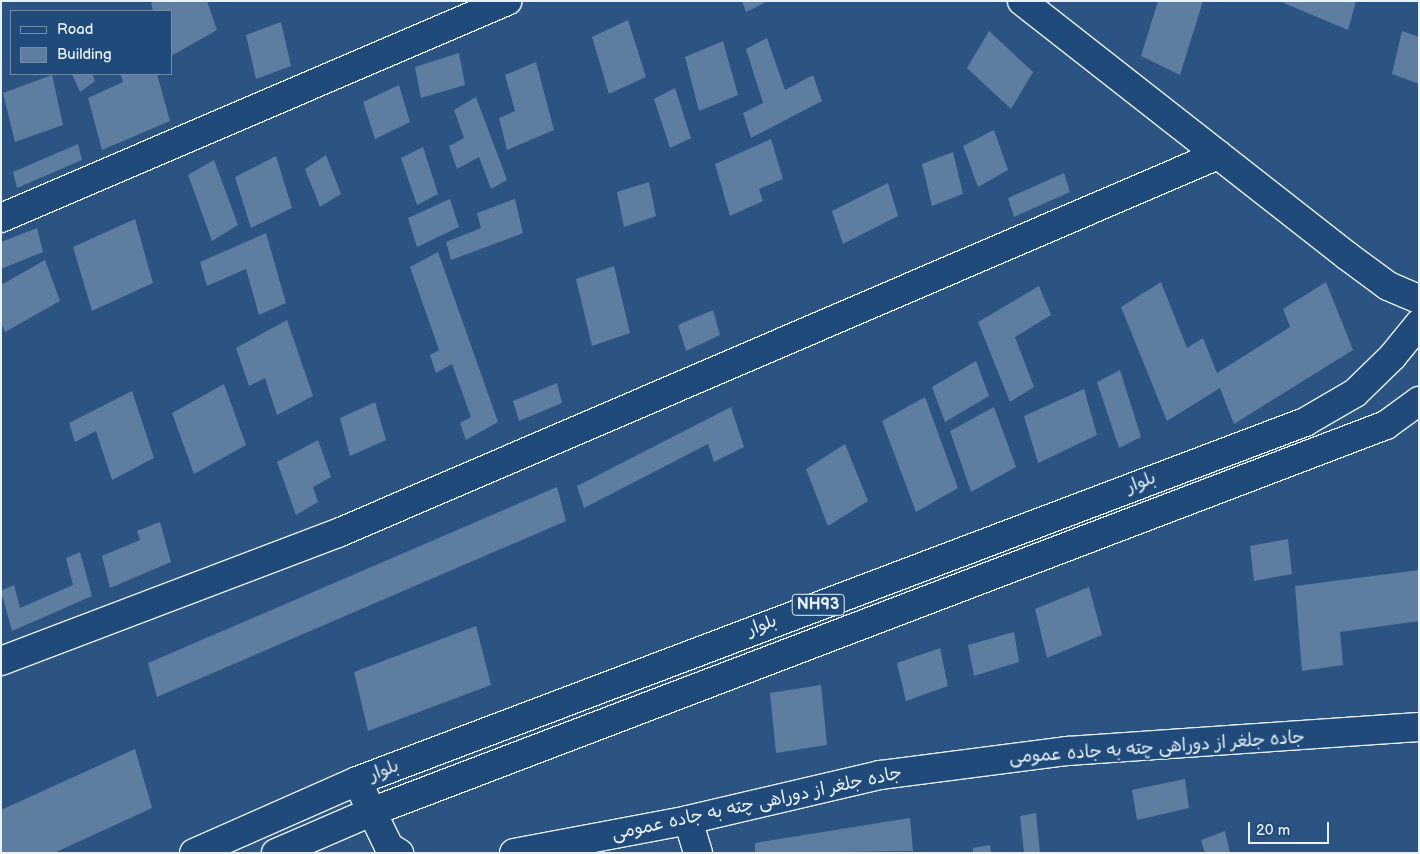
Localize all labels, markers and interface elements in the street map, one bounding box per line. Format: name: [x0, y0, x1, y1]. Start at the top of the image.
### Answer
legend: [10, 10, 172, 75]
text: Road: [57, 20, 93, 39]
text: Building: [57, 45, 112, 64]
street label: بلوار: [1123, 467, 1159, 499]
road number: NH93: [790, 592, 846, 618]
street label: بلوار: [744, 610, 780, 642]
street label: جاده جلغر از دوراهی چته به جاده عمومی: [1008, 727, 1306, 769]
street label: بلوار: [366, 755, 402, 787]
street label: جاده جلغر از دوراهی چته به جاده عمومی: [610, 763, 904, 845]
scale bar: [1250, 812, 1331, 844]
text: 20 m: [1256, 821, 1290, 840]

